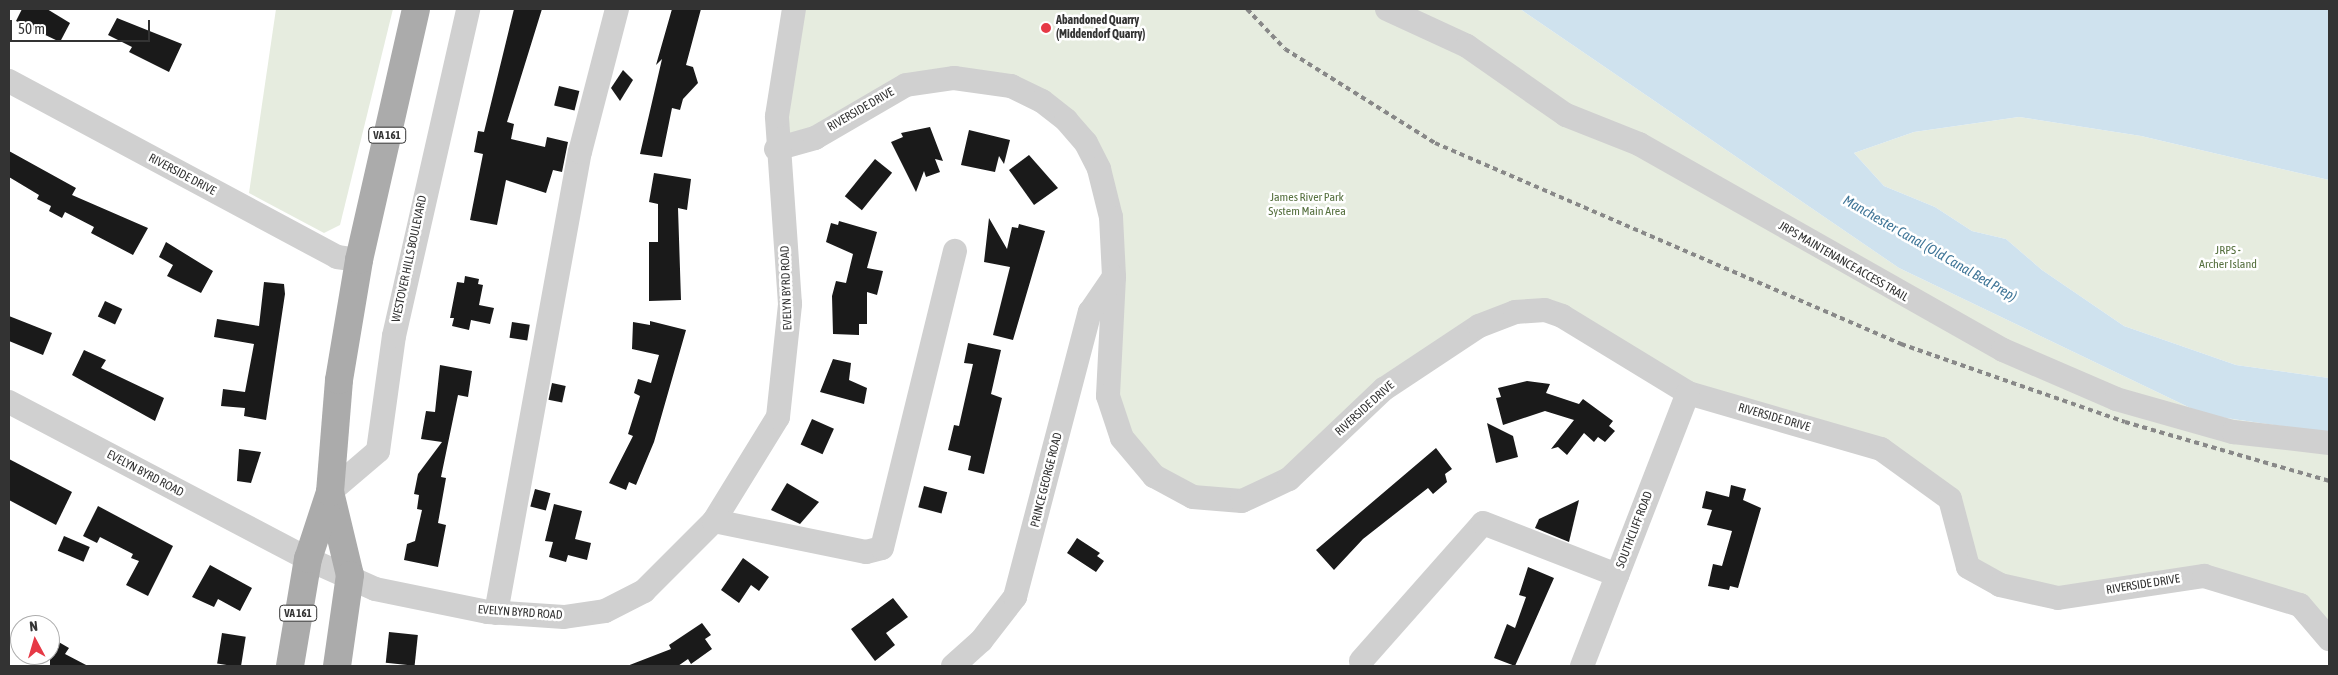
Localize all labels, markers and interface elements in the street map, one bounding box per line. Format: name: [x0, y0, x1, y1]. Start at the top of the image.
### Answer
scale bar: [12, 10, 152, 42]
place label: Abandoned Quarry (Middendorf Quarry): [1056, 14, 1145, 42]
text: 50 m: [18, 20, 45, 37]
marker: Abandoned Quarry (Middendorf Quarry): [1040, 22, 1052, 34]
street label: RIVERSIDE DRIVE: [825, 85, 897, 135]
road number: VA 161: [367, 126, 407, 144]
street label: RIVERSIDE DRIVE: [146, 151, 218, 199]
park label: James River Park System Main Area: [1268, 191, 1346, 219]
water label: Manchester Canal (Old Canal Bed Prep): [1840, 191, 2020, 305]
street label: WESTOVER HILLS BOULEVARD: [390, 194, 430, 324]
street label: JRPS MAINTENANCE ACCESS TRAIL: [1776, 219, 1910, 305]
park label: JRPS - Archer Island: [2199, 244, 2257, 272]
street label: EVELYN BYRD ROAD: [778, 245, 796, 331]
street label: RIVERSIDE DRIVE: [1333, 379, 1397, 439]
street label: RIVERSIDE DRIVE: [1736, 401, 1812, 435]
street label: PRINCE GEORGE ROAD: [1028, 431, 1066, 529]
street label: EVELYN BYRD ROAD: [104, 448, 186, 500]
street label: SOUTHCLIFF ROAD: [1614, 489, 1656, 571]
street label: RIVERSIDE DRIVE: [2105, 572, 2181, 598]
street label: EVELYN BYRD ROAD: [477, 603, 563, 623]
road number: VA 161: [278, 604, 318, 622]
north arrow: [10, 615, 60, 665]
text: N: [29, 618, 38, 634]

